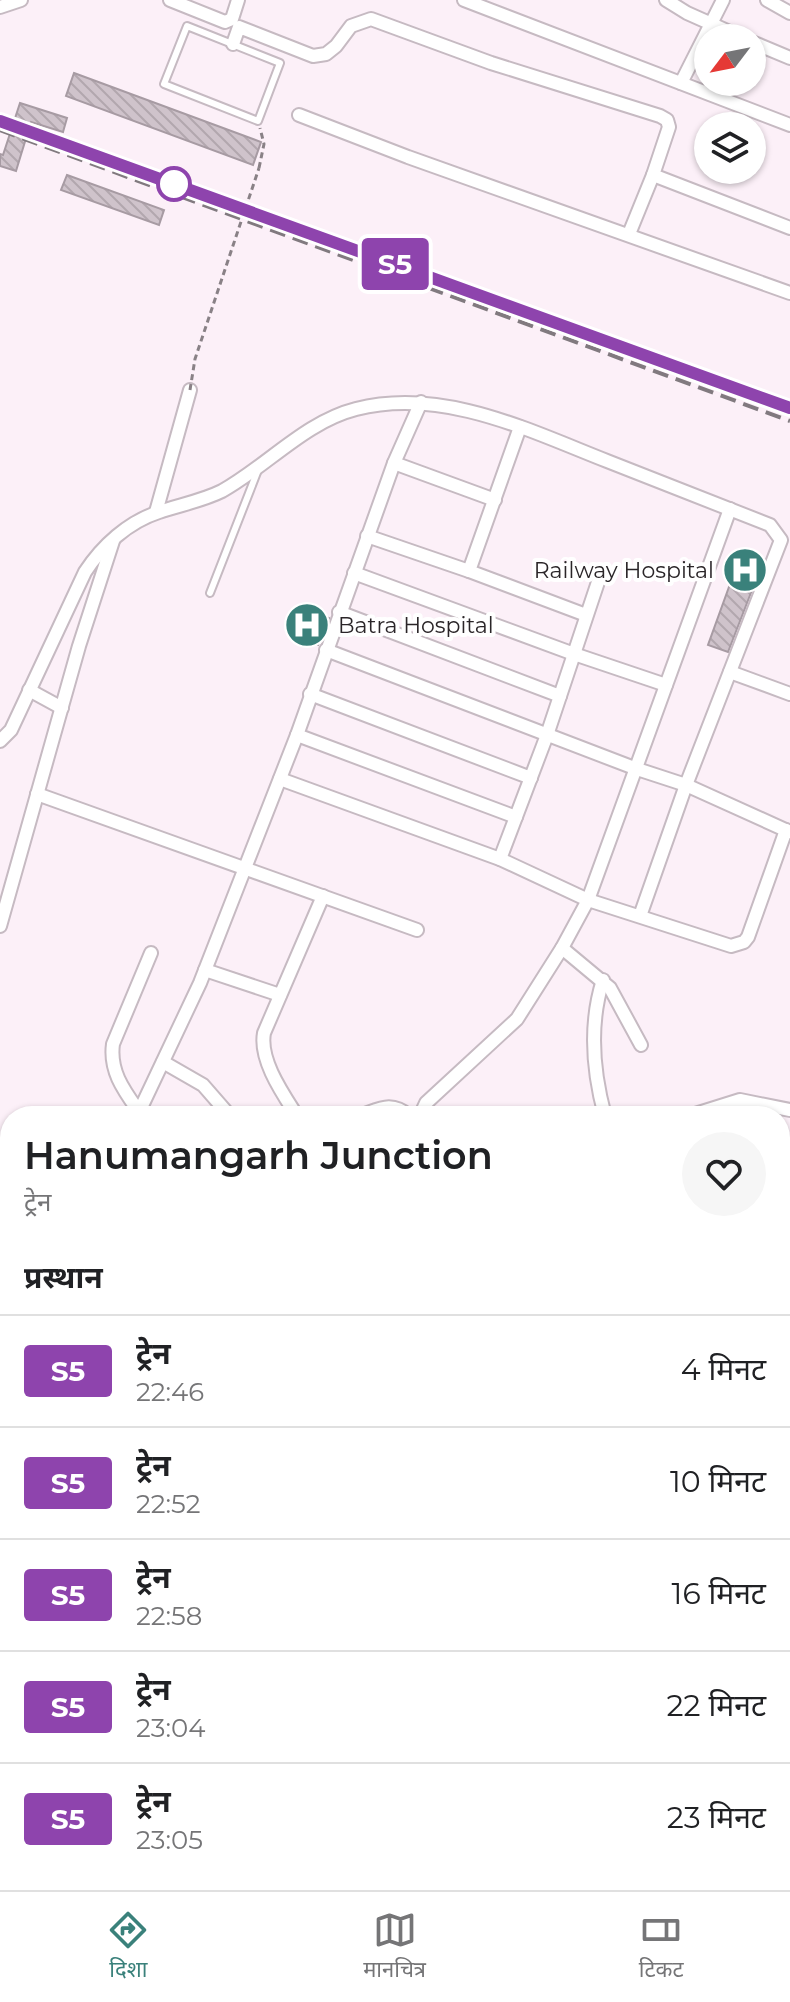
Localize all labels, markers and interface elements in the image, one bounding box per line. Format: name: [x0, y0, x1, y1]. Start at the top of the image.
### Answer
north arrow: [694, 24, 766, 96]
map controls: [694, 24, 766, 184]
button: layers: [694, 112, 766, 184]
unlabelled marker: [157, 167, 191, 201]
line badge: S5: [359, 238, 431, 290]
text: S5: [378, 247, 412, 281]
hospital icon: Railway Hospital: [721, 546, 769, 594]
place label: Railway Hospital: [534, 557, 714, 584]
hospital icon: Batra Hospital: [283, 601, 331, 649]
place label: Batra Hospital: [338, 612, 494, 639]
text: Hanumangarh Junction: [24, 1132, 493, 1179]
button: heart: [682, 1132, 766, 1216]
text: ट्रेन: [24, 1186, 52, 1218]
text: प्रस्थान: [24, 1259, 103, 1296]
text: ट्रेन: [136, 1335, 171, 1372]
text: 4 मिनट: [681, 1351, 766, 1388]
text: S5: [51, 1354, 85, 1388]
text: 22:46: [136, 1376, 204, 1408]
text: ट्रेन: [136, 1447, 171, 1484]
text: 10 मिनट: [670, 1463, 766, 1500]
text: S5: [51, 1466, 85, 1500]
text: 22:52: [136, 1488, 200, 1520]
text: ट्रेन: [136, 1559, 171, 1596]
text: 16 मिनट: [672, 1575, 766, 1612]
text: S5: [51, 1578, 85, 1612]
text: 22:58: [136, 1600, 202, 1632]
text: ट्रेन: [136, 1671, 171, 1708]
text: 22 मिनट: [667, 1687, 766, 1724]
text: S5: [51, 1690, 85, 1724]
text: 23:04: [136, 1712, 205, 1744]
text: ट्रेन: [136, 1783, 171, 1820]
text: 23 मिनट: [667, 1799, 766, 1836]
text: S5: [51, 1802, 85, 1836]
text: 23:05: [136, 1824, 203, 1856]
tab: दिशा: [106, 1908, 150, 1986]
tab: मानचित्र: [363, 1908, 426, 1986]
tab: टिकट: [639, 1908, 684, 1986]

